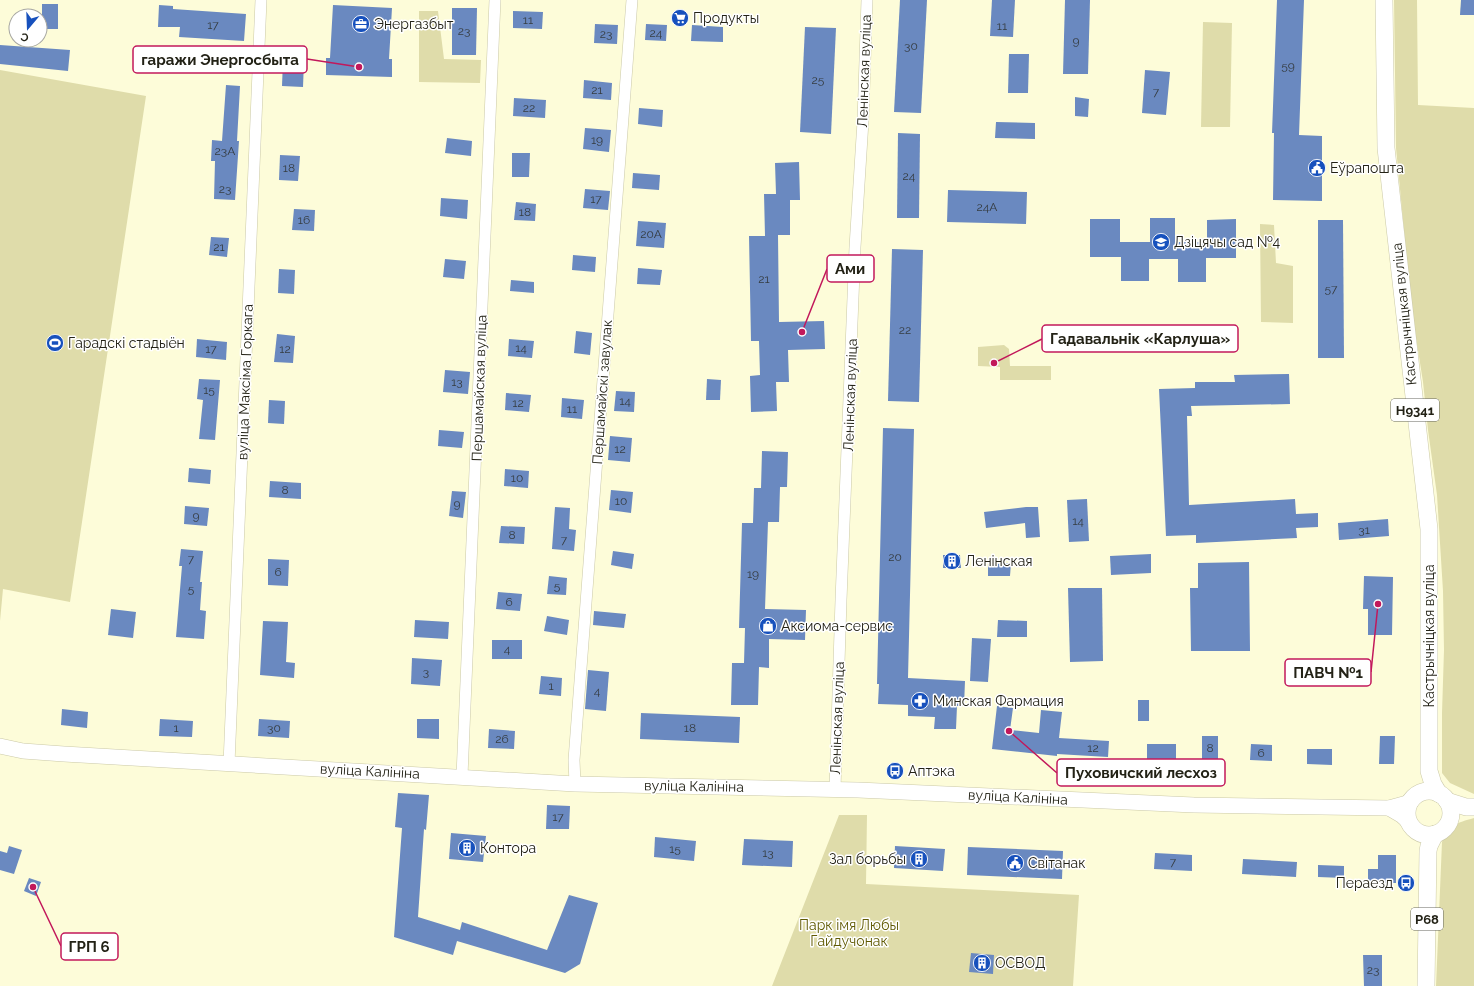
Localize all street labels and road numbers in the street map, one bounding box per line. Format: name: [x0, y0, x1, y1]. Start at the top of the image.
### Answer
street label: Ленінская вуліца: [854, 14, 874, 128]
street label: Кастрычніцкая вуліца: [1389, 242, 1419, 386]
street label: вуліца Максіма Горкага: [234, 304, 256, 460]
street label: Першамайская вуліца: [468, 314, 490, 462]
street label: Першамайскі завулак: [589, 319, 615, 465]
street label: Ленінская вуліца: [840, 338, 860, 452]
road number: Н9341: [1391, 399, 1439, 421]
street label: Кастрычніцкая вуліца: [1421, 564, 1437, 708]
street label: Ленінская вуліца: [827, 661, 847, 775]
street label: вуліца Калініна: [320, 760, 420, 782]
street label: вуліца Калініна: [644, 777, 744, 795]
street label: вуліца Калініна: [968, 786, 1068, 808]
road number: Р68: [1411, 908, 1443, 930]

